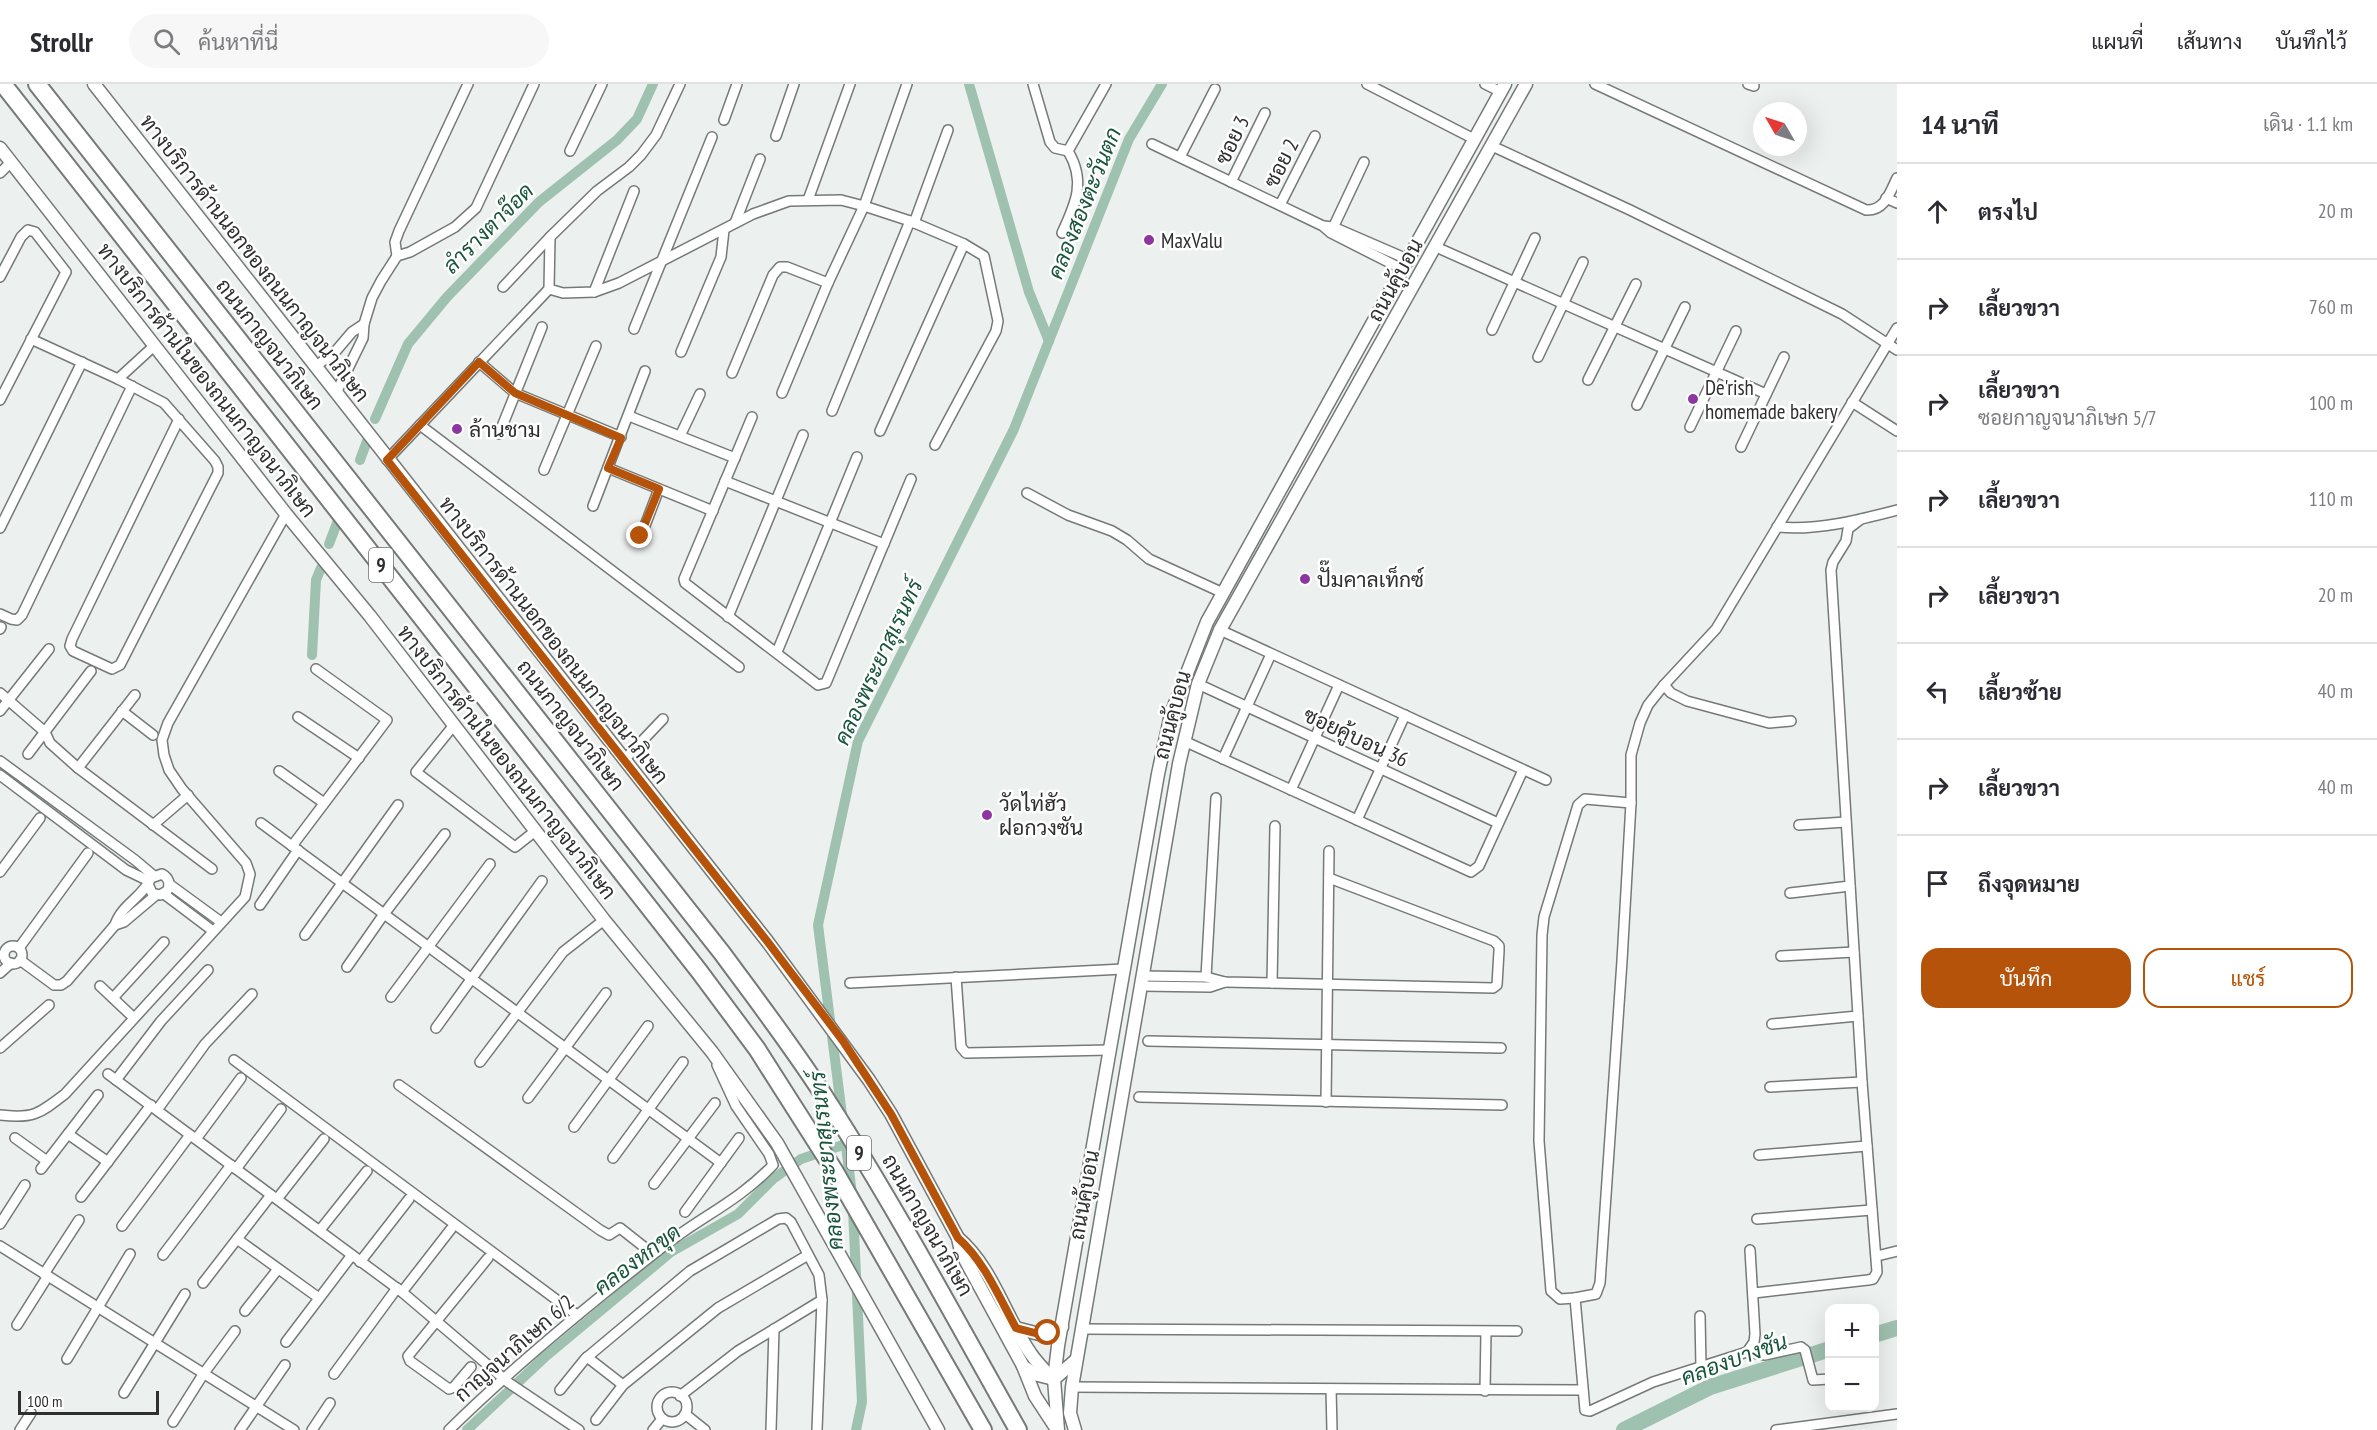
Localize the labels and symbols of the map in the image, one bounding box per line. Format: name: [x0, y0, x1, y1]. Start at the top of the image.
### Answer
north arrow: [1753, 102, 1807, 156]
street label: ทางบริการด้านนอกของถนนกาญจนาภิเษก: [135, 109, 375, 407]
street label: ซอย 3: [1209, 111, 1255, 169]
water label: คลองสองตะวันตก: [1041, 123, 1127, 283]
street label: ซอย 2: [1257, 134, 1305, 192]
water label: ลำรางตาจ๊อด: [437, 177, 539, 279]
place label: MaxValu: [1161, 227, 1223, 254]
marker: MaxValu: [1142, 233, 1156, 247]
street label: ถนนคู้บอน: [1361, 234, 1431, 327]
street label: ทางบริการด้านในของถนนกาญจนาภิเษก: [91, 237, 323, 523]
street label: ถนนกาญจนาภิเษก: [211, 273, 329, 415]
place label: De'rish homemade bakery: [1705, 374, 1838, 425]
marker: De'rish homemade bakery: [1686, 392, 1700, 406]
place label: ล้านชาม: [469, 416, 541, 443]
marker: ล้านชาม: [450, 422, 464, 436]
street label: ทางบริการด้านนอกของถนนกาญจนาภิเษก: [434, 491, 674, 789]
route end: [626, 522, 652, 548]
road number: 9: [369, 548, 393, 582]
place label: ปั๊มคาลเท็กซ์: [1317, 560, 1424, 593]
water label: คลองพระยาสุเรนทร์: [827, 572, 932, 750]
marker: ปั๊มคาลเท็กซ์: [1298, 572, 1312, 586]
street label: ทางบริการด้านในของถนนกาญจนาภิเษก: [391, 619, 623, 905]
street label: ถนนกาญจนาภิเษก: [512, 654, 630, 796]
street label: ถนนคู้บอน: [1147, 668, 1199, 763]
street label: ซอยคู้บอน 36: [1298, 701, 1413, 775]
place label: วัดไท่ฮัว ฝอกวงซัน: [999, 790, 1083, 841]
marker: วัดไท่ฮัว ฝอกวงซัน: [980, 808, 994, 822]
water label: คลองพระยาสุเรนทร์: [802, 1067, 851, 1252]
road number: 9: [847, 1136, 871, 1170]
street label: ถนนคู้บอน: [1063, 1148, 1107, 1242]
street label: ถนนกาญจนาภิเษก: [876, 1149, 980, 1301]
water label: คลองหกขุด: [588, 1217, 687, 1302]
street label: กาญจนาภิเษก 6/2: [448, 1289, 580, 1407]
route start: [1034, 1319, 1060, 1345]
water label: คลองบางชัน: [1677, 1327, 1791, 1391]
scale bar: [18, 1388, 159, 1416]

